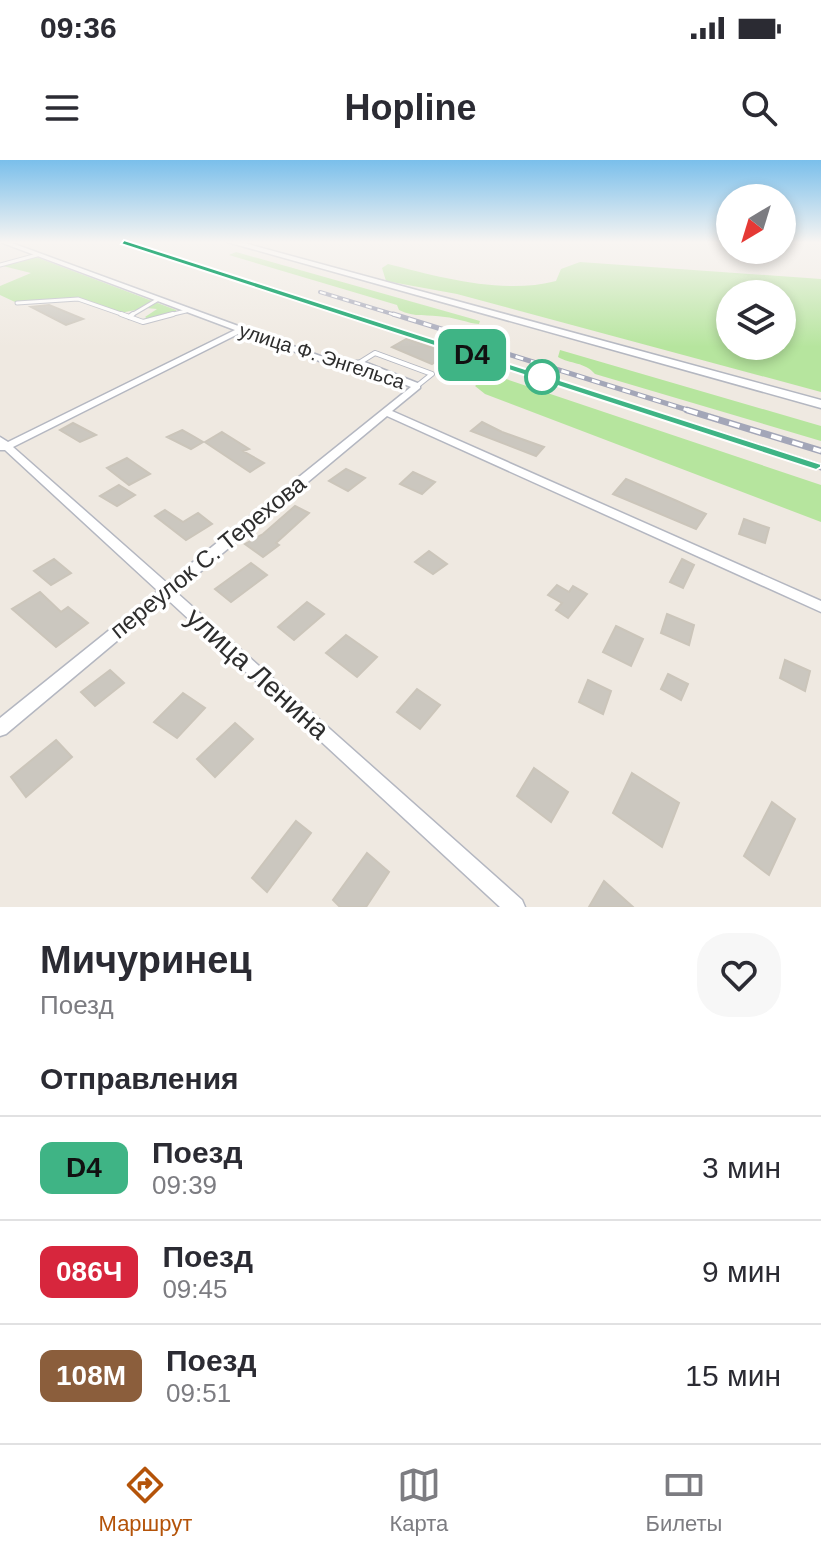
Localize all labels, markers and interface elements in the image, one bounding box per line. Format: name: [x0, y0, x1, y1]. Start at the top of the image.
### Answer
text: 09:36: [40, 11, 117, 44]
icon: menu: [40, 86, 84, 130]
icon: search: [737, 86, 781, 130]
text: Hopline: [345, 87, 477, 128]
north arrow: [716, 184, 796, 264]
map controls: [716, 184, 796, 360]
button: layers: [716, 280, 796, 360]
street label: улица Ф. Энгельса: [236, 319, 408, 393]
line badge: D4: [436, 329, 508, 381]
text: D4: [454, 339, 490, 370]
unlabelled marker: [525, 360, 559, 394]
street label: переулок С. Терехова: [105, 469, 311, 644]
street label: улица Ленина: [180, 601, 336, 746]
button: heart: [697, 933, 781, 1017]
text: Мичуринец: [40, 939, 252, 981]
text: Поезд: [40, 990, 114, 1020]
text: Отправления: [40, 1062, 239, 1095]
text: Поезд: [152, 1136, 243, 1169]
text: 3 мин: [702, 1151, 781, 1184]
text: D4: [66, 1152, 102, 1183]
text: 09:39: [152, 1170, 217, 1200]
text: Поезд: [162, 1240, 253, 1273]
text: 9 мин: [702, 1255, 781, 1288]
text: 086Ч: [56, 1256, 122, 1287]
text: 09:45: [162, 1274, 227, 1304]
text: Поезд: [166, 1344, 257, 1377]
text: 15 мин: [685, 1359, 781, 1392]
text: 108М: [56, 1360, 126, 1391]
text: 09:51: [166, 1378, 231, 1408]
tab: Маршрут: [99, 1463, 192, 1537]
tab: Карта: [389, 1463, 448, 1537]
tab: Билеты: [645, 1463, 722, 1537]

